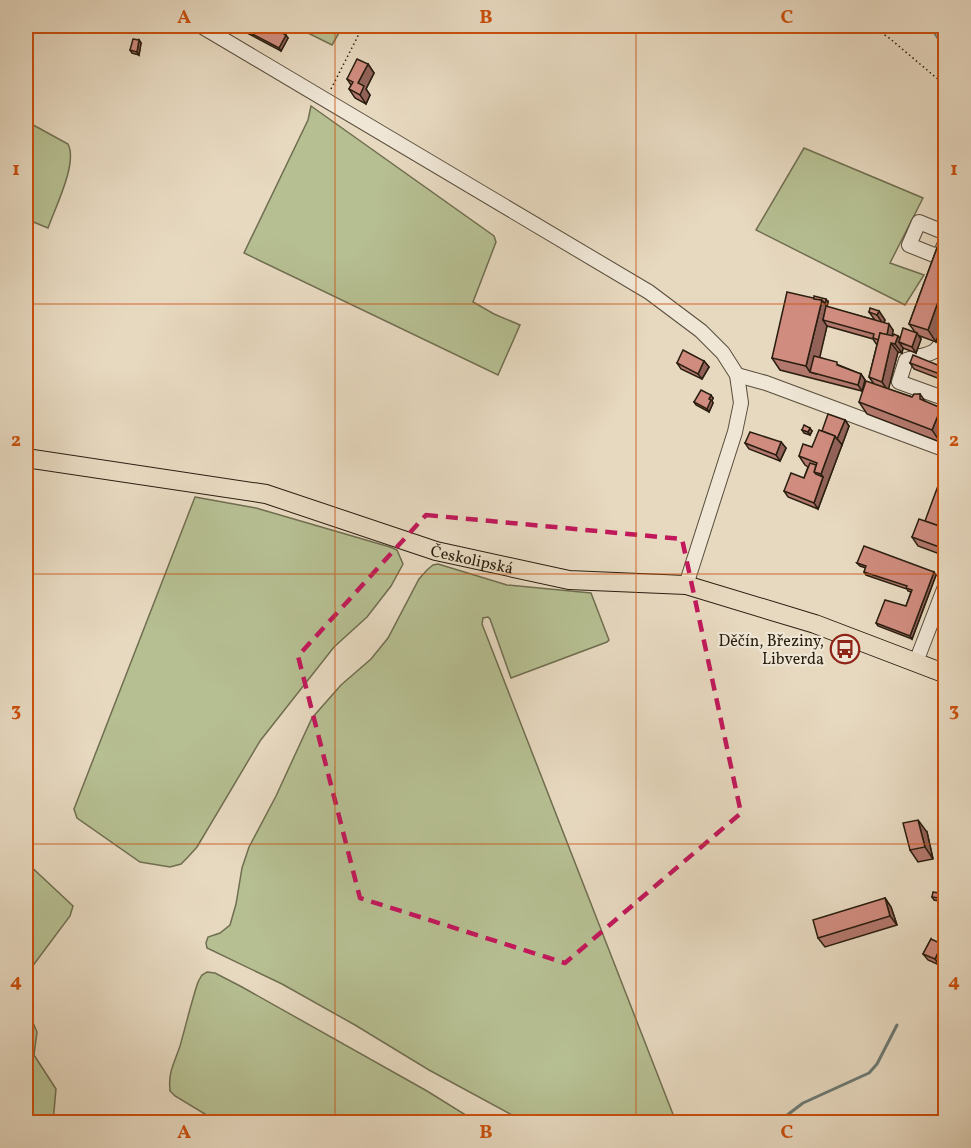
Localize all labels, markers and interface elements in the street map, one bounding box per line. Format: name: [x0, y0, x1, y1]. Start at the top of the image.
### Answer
text: A: [177, 4, 191, 32]
text: B: [479, 4, 493, 32]
text: C: [781, 4, 794, 32]
text: 1: [12, 156, 20, 184]
text: 1: [950, 156, 958, 184]
text: 2: [11, 427, 21, 455]
text: 2: [949, 427, 959, 455]
street label: Českolipská: [428, 540, 515, 581]
place label: Děčín, Březiny, Libverda: [719, 631, 824, 671]
bus stop icon: Děčín, Březiny, Libverda: [829, 633, 861, 665]
text: 3: [11, 697, 21, 725]
text: 3: [949, 697, 959, 725]
text: 4: [10, 968, 22, 996]
text: 4: [948, 968, 960, 996]
text: A: [177, 1119, 191, 1147]
text: B: [479, 1119, 493, 1147]
text: C: [781, 1119, 794, 1147]

